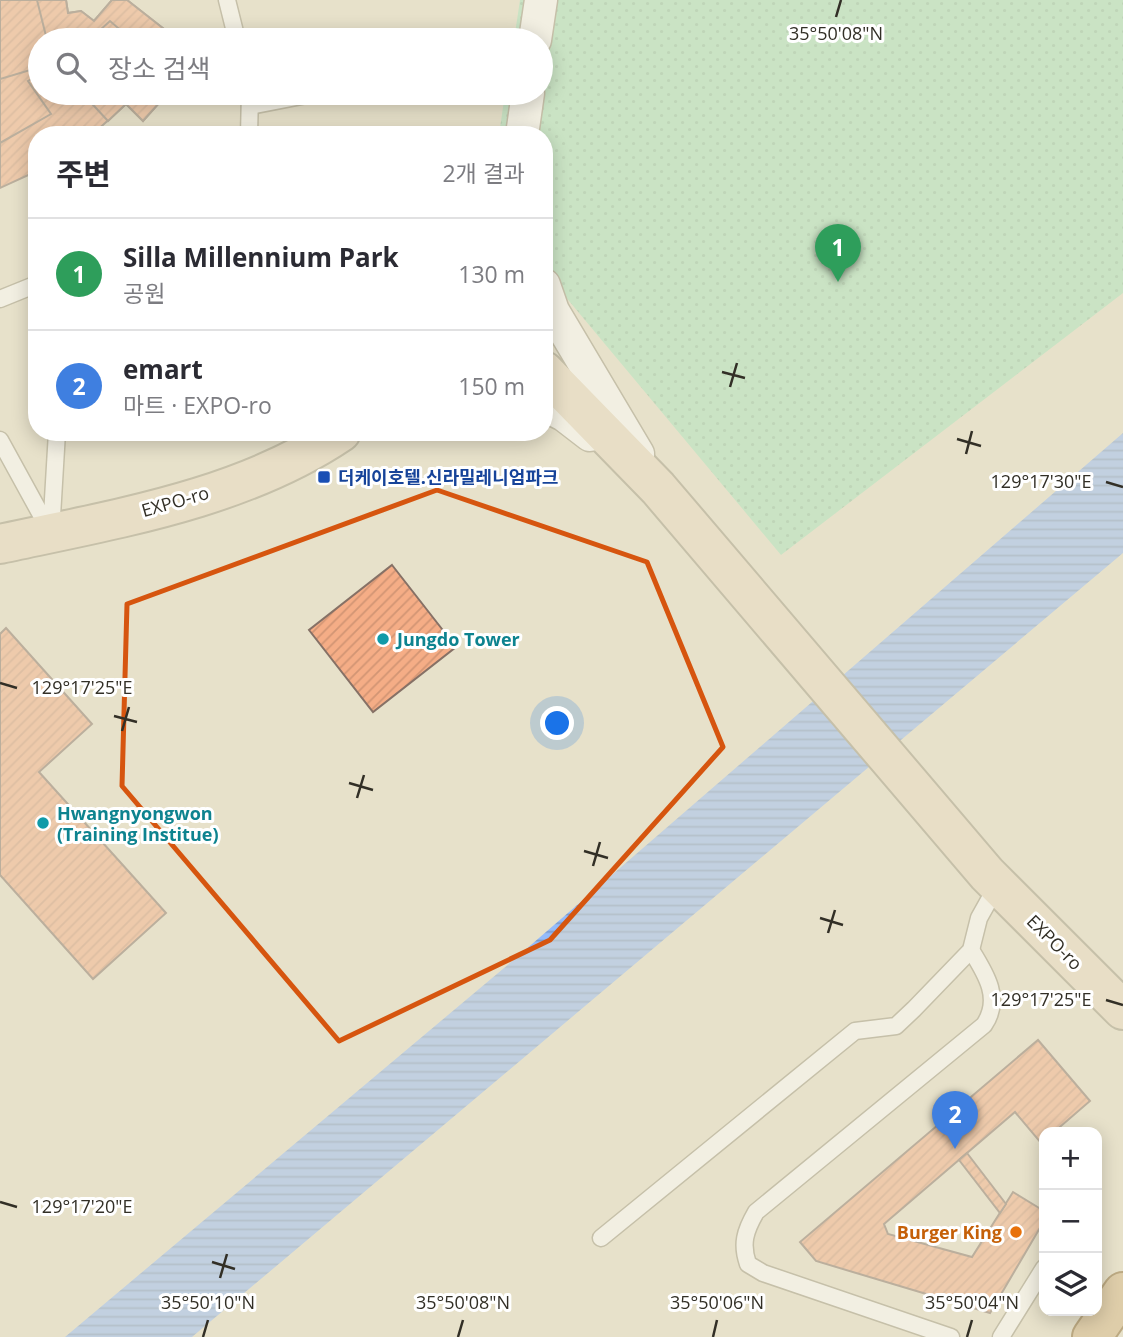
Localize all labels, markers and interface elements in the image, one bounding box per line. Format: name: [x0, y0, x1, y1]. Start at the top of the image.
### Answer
text: 35°50'08"N: [789, 21, 883, 45]
search box: [28, 28, 553, 105]
icon: search: [52, 48, 90, 86]
text: 장소 검색: [108, 50, 210, 86]
text: 주변: [56, 153, 111, 194]
text: 2개 결과: [442, 157, 525, 189]
pin: 1: [815, 224, 861, 282]
text: Silla Millennium Park: [123, 239, 399, 275]
text: 1: [72, 258, 86, 290]
text: 130 m: [458, 258, 525, 290]
text: 공원: [123, 277, 165, 309]
text: emart: [123, 351, 203, 387]
text: 2: [72, 370, 86, 402]
text: 150 m: [458, 370, 525, 402]
text: 마트 · EXPO-ro: [123, 389, 272, 421]
place label: 더케이호텔.신라밀레니엄파크: [338, 465, 558, 489]
marker: 더케이호텔.신라밀레니엄파크: [316, 469, 332, 485]
text: 129°17'30"E: [991, 469, 1091, 493]
street label: EXPO-ro: [138, 480, 212, 522]
place label: Jungdo Tower: [395, 627, 520, 651]
marker: Jungdo Tower: [375, 631, 391, 647]
text: 129°17'25"E: [32, 675, 132, 699]
your location: [540, 706, 574, 740]
place label: Hwangnyongwon (Training Institue): [57, 801, 218, 846]
marker: Hwangnyongwon (Training Institue): [35, 815, 51, 831]
street label: EXPO-ro: [1022, 909, 1088, 975]
text: 129°17'25"E: [991, 987, 1091, 1011]
pin: 2: [932, 1091, 978, 1149]
map controls: [1039, 1127, 1102, 1316]
button: +: [1039, 1127, 1102, 1190]
button: −: [1039, 1190, 1102, 1253]
text: 129°17'20"E: [32, 1194, 132, 1218]
place label: Burger King: [897, 1220, 1002, 1244]
marker: Burger King: [1008, 1224, 1024, 1240]
button: layers: [1039, 1253, 1102, 1316]
text: 35°50'10"N: [161, 1290, 255, 1314]
text: 35°50'08"N: [416, 1290, 510, 1314]
text: 35°50'06"N: [670, 1290, 764, 1314]
text: 35°50'04"N: [925, 1290, 1019, 1314]

